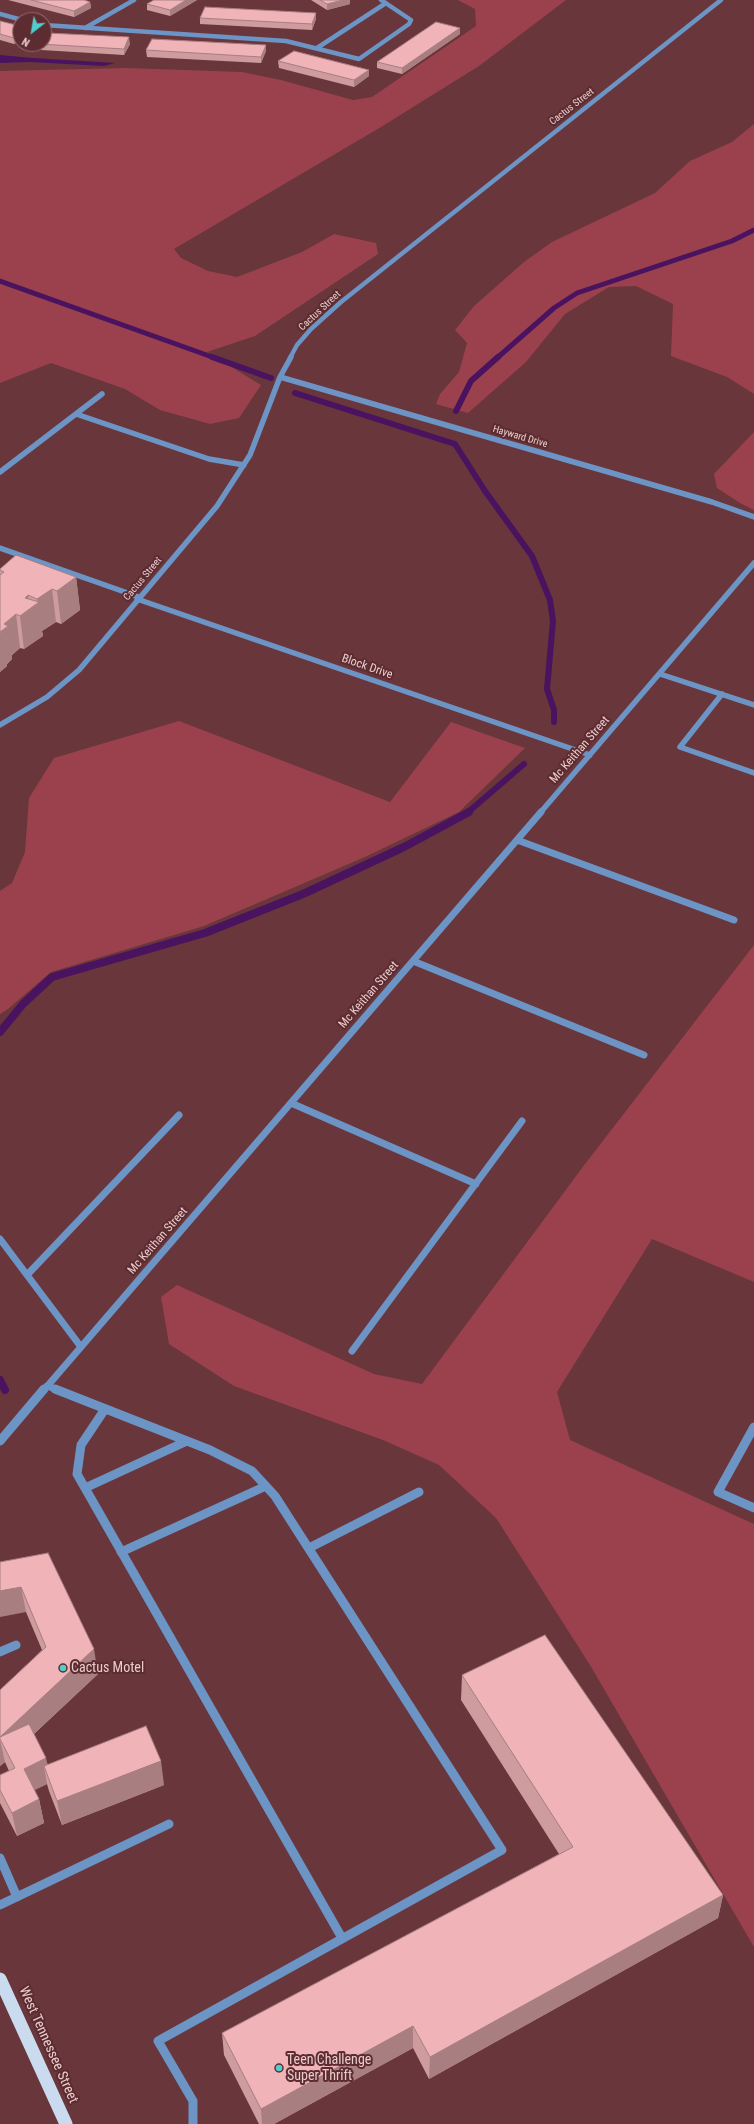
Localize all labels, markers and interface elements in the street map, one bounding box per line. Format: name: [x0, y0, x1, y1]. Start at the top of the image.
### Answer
north arrow: [12, 12, 52, 52]
text: N: [20, 35, 32, 49]
street label: Cactus Street: [547, 86, 597, 128]
street label: Cactus Street: [296, 288, 344, 334]
street label: Hayward Drive: [491, 423, 549, 451]
street label: Cactus Street: [121, 555, 165, 603]
street label: Block Drive: [340, 652, 394, 682]
street label: Mc Keithan Street: [547, 714, 613, 786]
street label: Mc Keithan Street: [336, 959, 402, 1031]
street label: Mc Keithan Street: [125, 1205, 191, 1277]
place label: Cactus Motel: [71, 1660, 144, 1676]
marker: Cactus Motel: [58, 1663, 68, 1673]
street label: West Tennessee Street: [15, 1984, 81, 2106]
place label: Teen Challenge Super Thrift: [287, 2052, 371, 2084]
marker: Teen Challenge Super Thrift: [274, 2063, 284, 2073]

